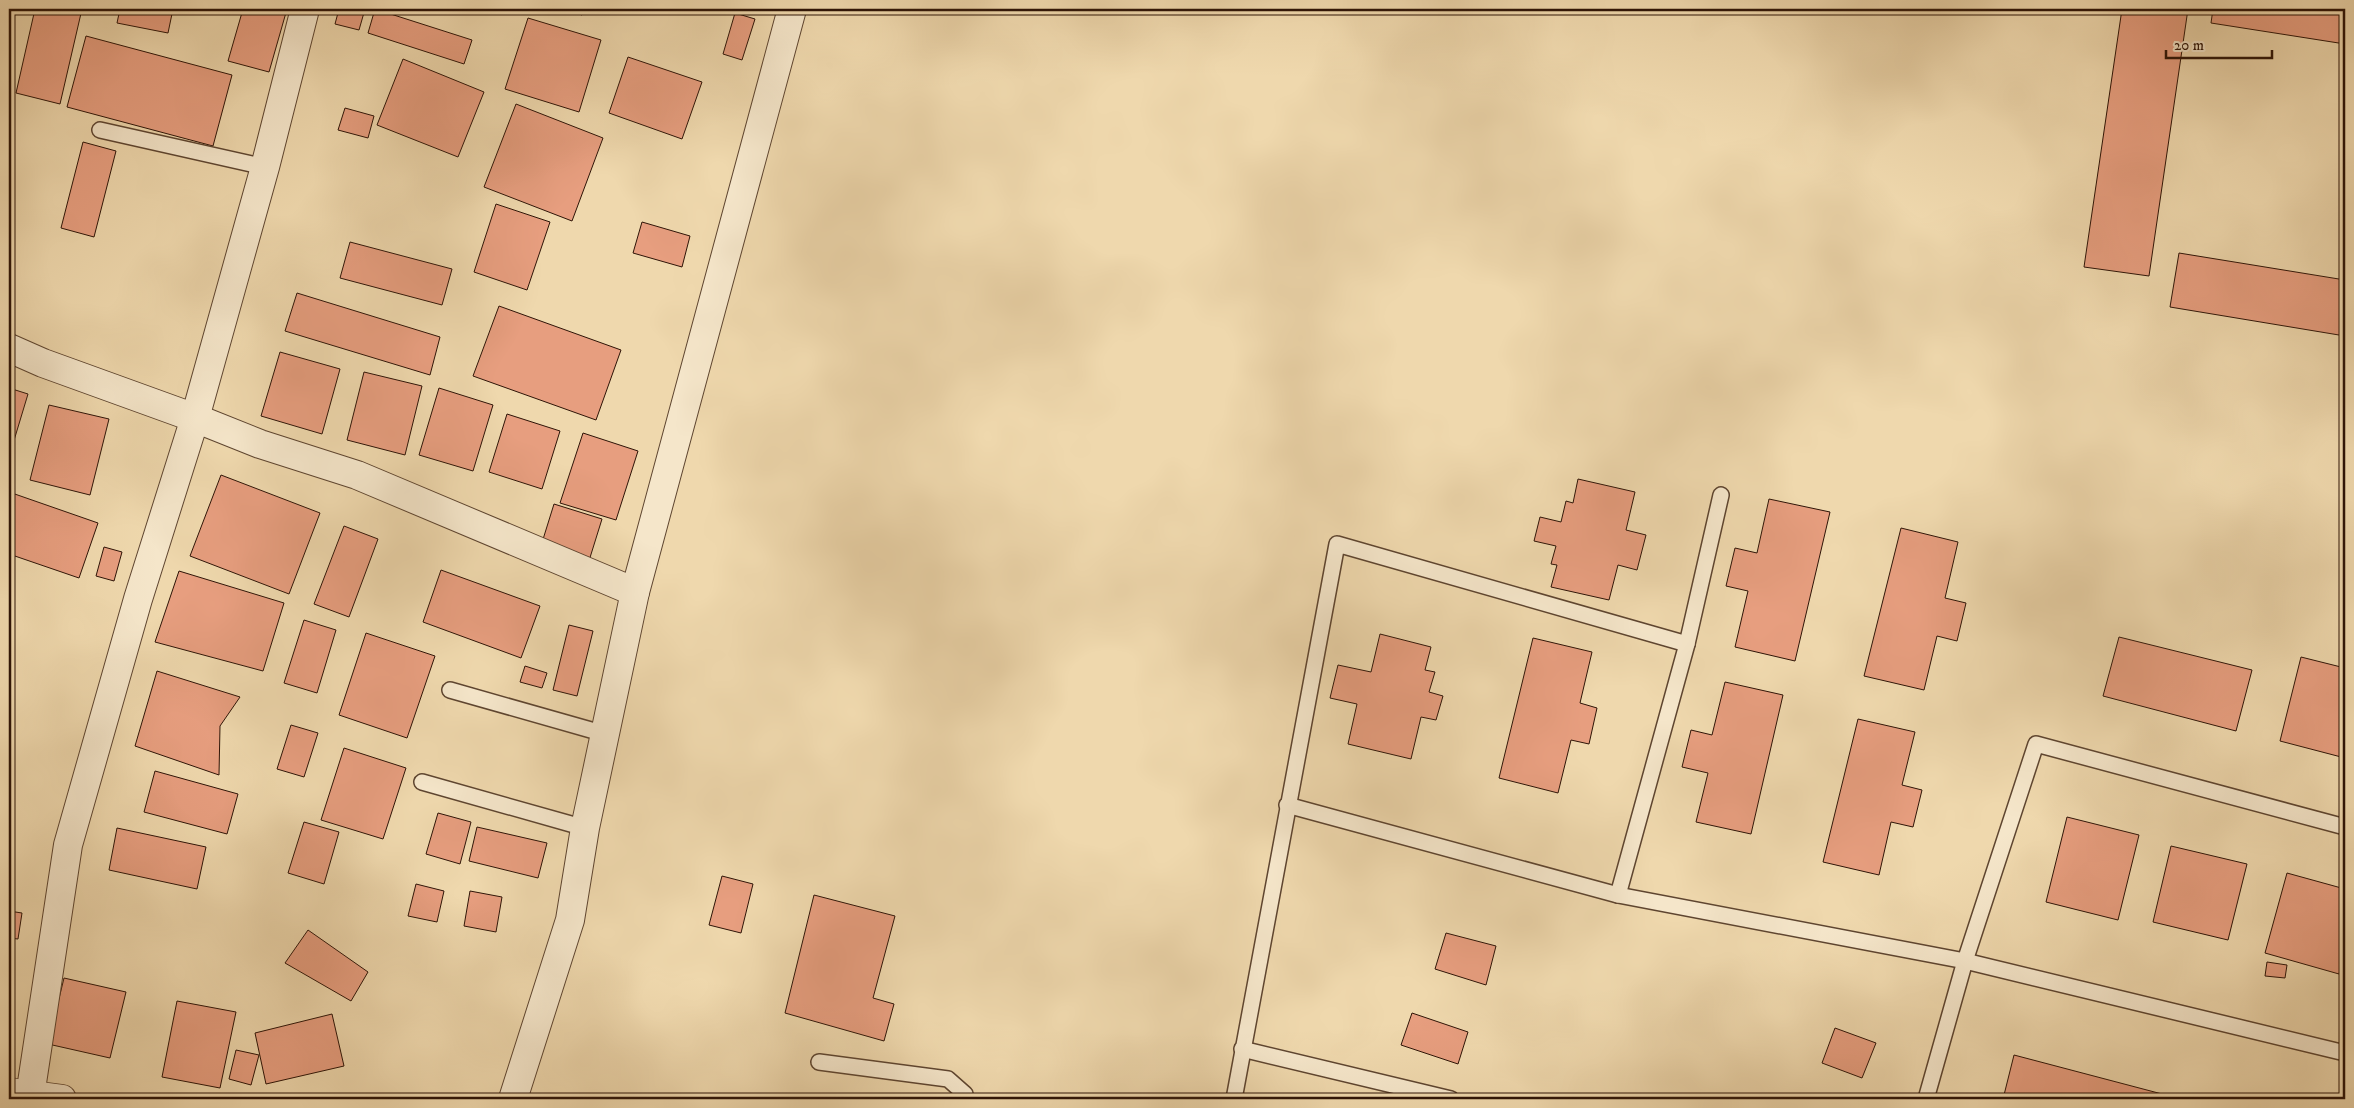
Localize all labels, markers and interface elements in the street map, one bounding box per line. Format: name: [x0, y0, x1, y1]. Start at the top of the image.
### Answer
scale bar: [2166, 28, 2273, 60]
text: 20 m: [2174, 36, 2204, 55]

